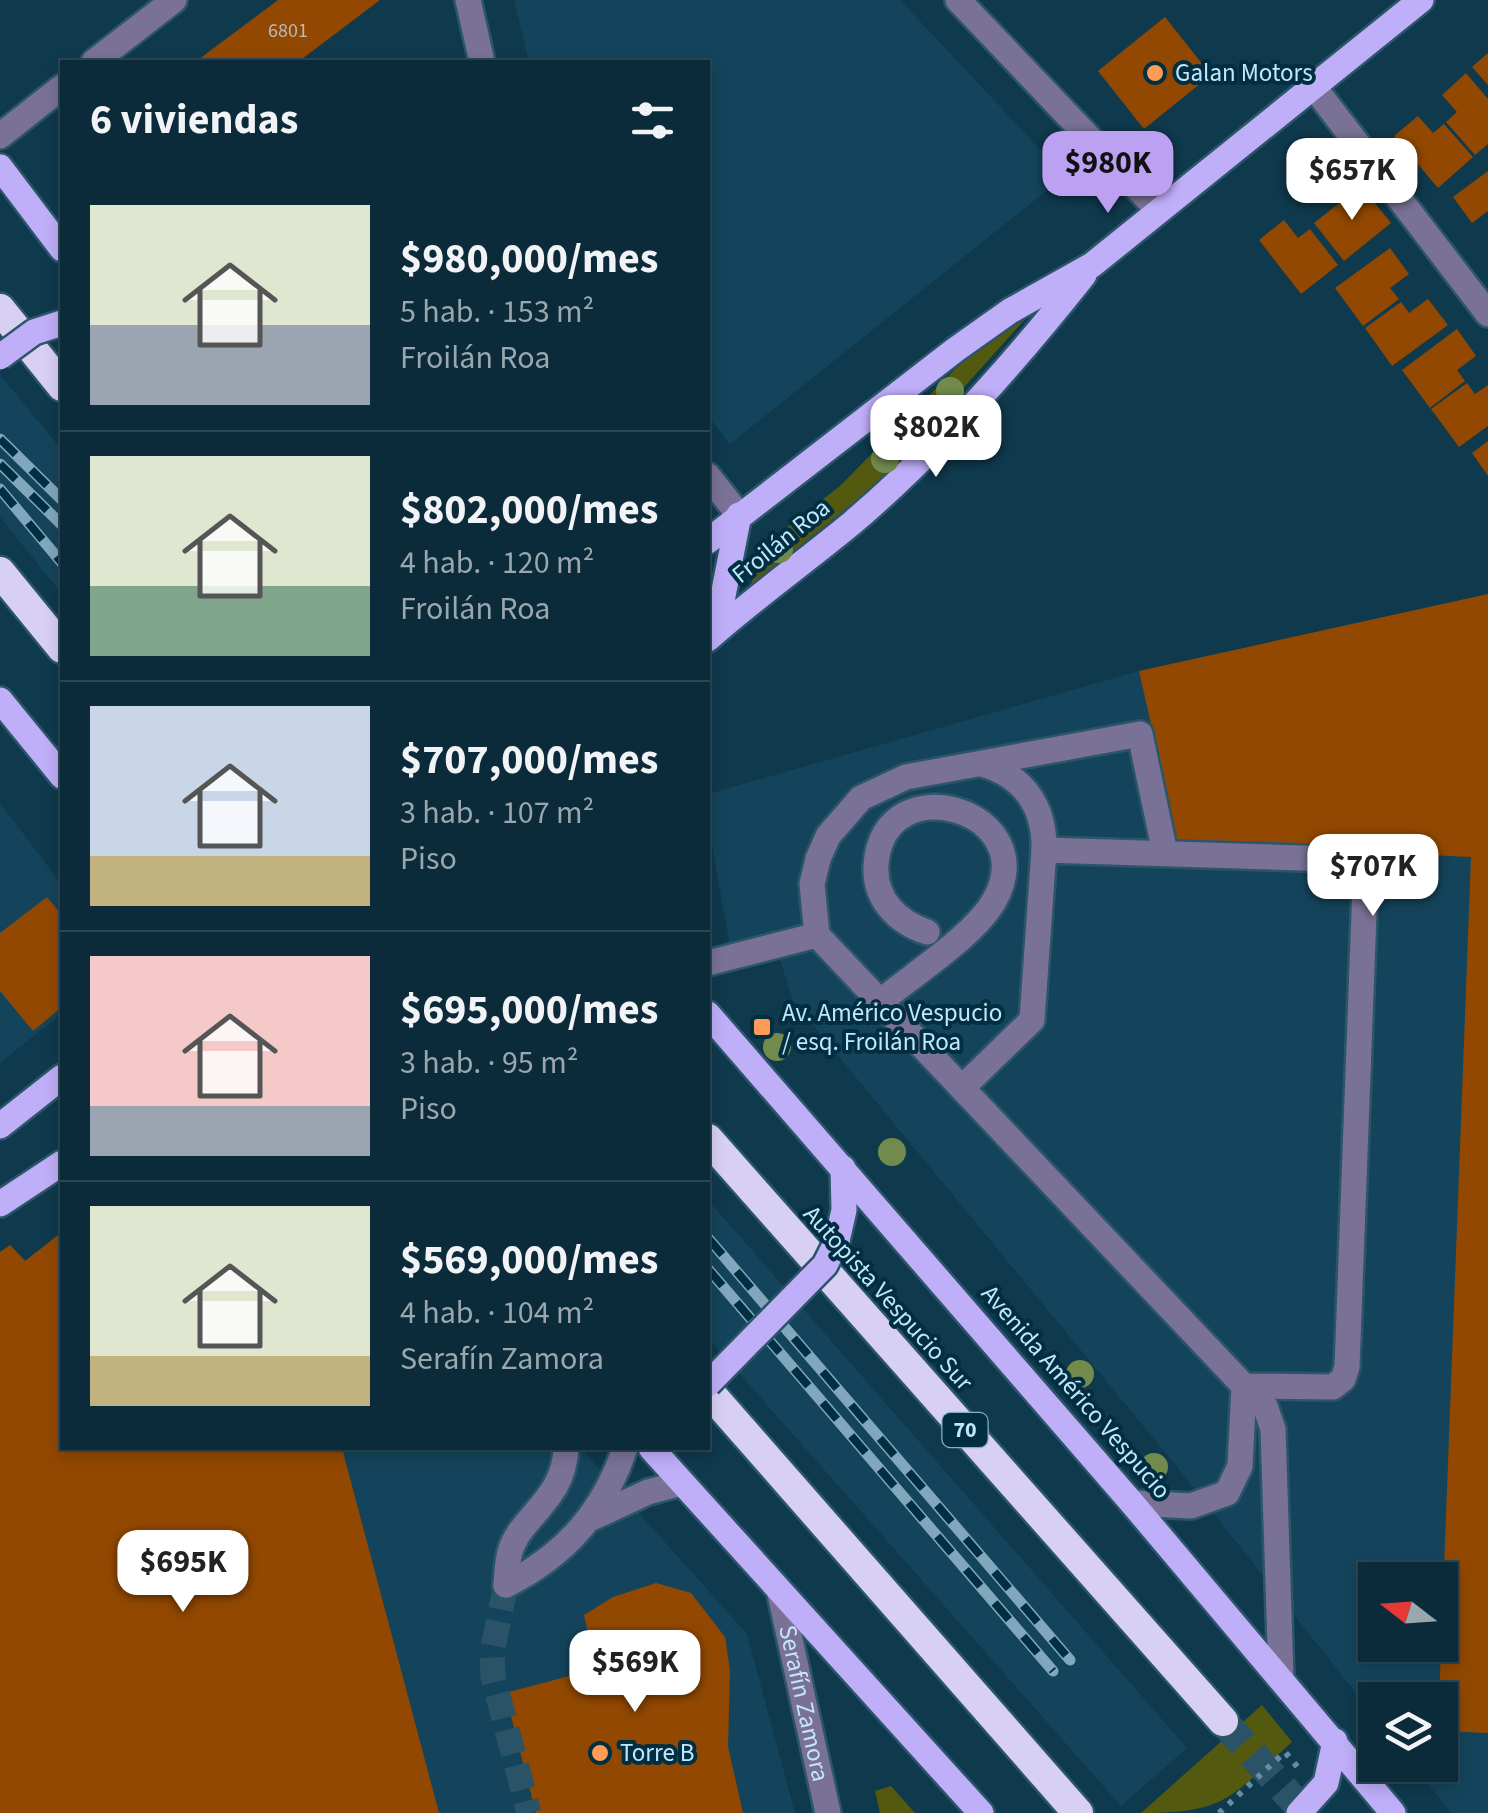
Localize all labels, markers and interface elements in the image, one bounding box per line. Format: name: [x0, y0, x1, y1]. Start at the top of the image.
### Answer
house number: 6801: [268, 17, 308, 45]
place label: Galan Motors: [1175, 55, 1313, 91]
marker: Galan Motors: [1144, 62, 1166, 84]
text: 6 viviendas: [90, 90, 298, 150]
icon: filters: [625, 93, 680, 148]
pin: $980K: [1038, 131, 1178, 216]
pin: $657K: [1282, 138, 1422, 223]
text: $980K: [1064, 140, 1152, 186]
text: $657K: [1308, 147, 1396, 193]
text: $980,000/mes: [400, 229, 658, 289]
icon: home: [170, 245, 290, 365]
text: 5 hab. · 153 m²: [400, 289, 594, 335]
text: Froilán Roa: [400, 335, 550, 381]
pin: $802K: [866, 395, 1006, 480]
text: $802K: [892, 404, 980, 450]
text: $802,000/mes: [400, 480, 658, 540]
street label: Froilán Roa: [724, 490, 838, 592]
icon: home: [170, 496, 290, 616]
text: 4 hab. · 120 m²: [400, 540, 594, 586]
text: Froilán Roa: [400, 586, 550, 632]
text: $707,000/mes: [400, 730, 658, 790]
icon: home: [170, 746, 290, 866]
text: 3 hab. · 107 m²: [400, 790, 594, 836]
pin: $707K: [1303, 834, 1443, 919]
text: Piso: [400, 836, 457, 882]
text: $707K: [1329, 843, 1417, 889]
text: $695,000/mes: [400, 980, 658, 1040]
place label: Av. Américo Vespucio / esq. Froilán Roa: [782, 995, 1002, 1060]
icon: home: [170, 996, 290, 1116]
marker: Av. Américo Vespucio / esq. Froilán Roa: [751, 1016, 773, 1038]
text: 3 hab. · 95 m²: [400, 1040, 578, 1086]
text: Piso: [400, 1086, 457, 1132]
street label: Autopista Vespucio Sur: [795, 1197, 981, 1399]
text: $569,000/mes: [400, 1230, 658, 1290]
icon: home: [170, 1246, 290, 1366]
street label: Avenida Américo Vespucio: [973, 1277, 1179, 1507]
text: 4 hab. · 104 m²: [400, 1290, 594, 1336]
text: Serafín Zamora: [400, 1336, 604, 1382]
road number: 70: [942, 1413, 988, 1447]
pin: $695K: [113, 1530, 253, 1615]
text: $695K: [139, 1539, 227, 1585]
north arrow: [1358, 1562, 1458, 1662]
map controls: [1358, 1562, 1458, 1782]
street label: Serafín Zamora: [769, 1622, 839, 1785]
pin: $569K: [565, 1630, 705, 1715]
text: $569K: [591, 1639, 679, 1685]
button: layers: [1358, 1682, 1458, 1782]
place label: Torre B: [620, 1735, 695, 1771]
marker: Torre B: [589, 1742, 611, 1764]

